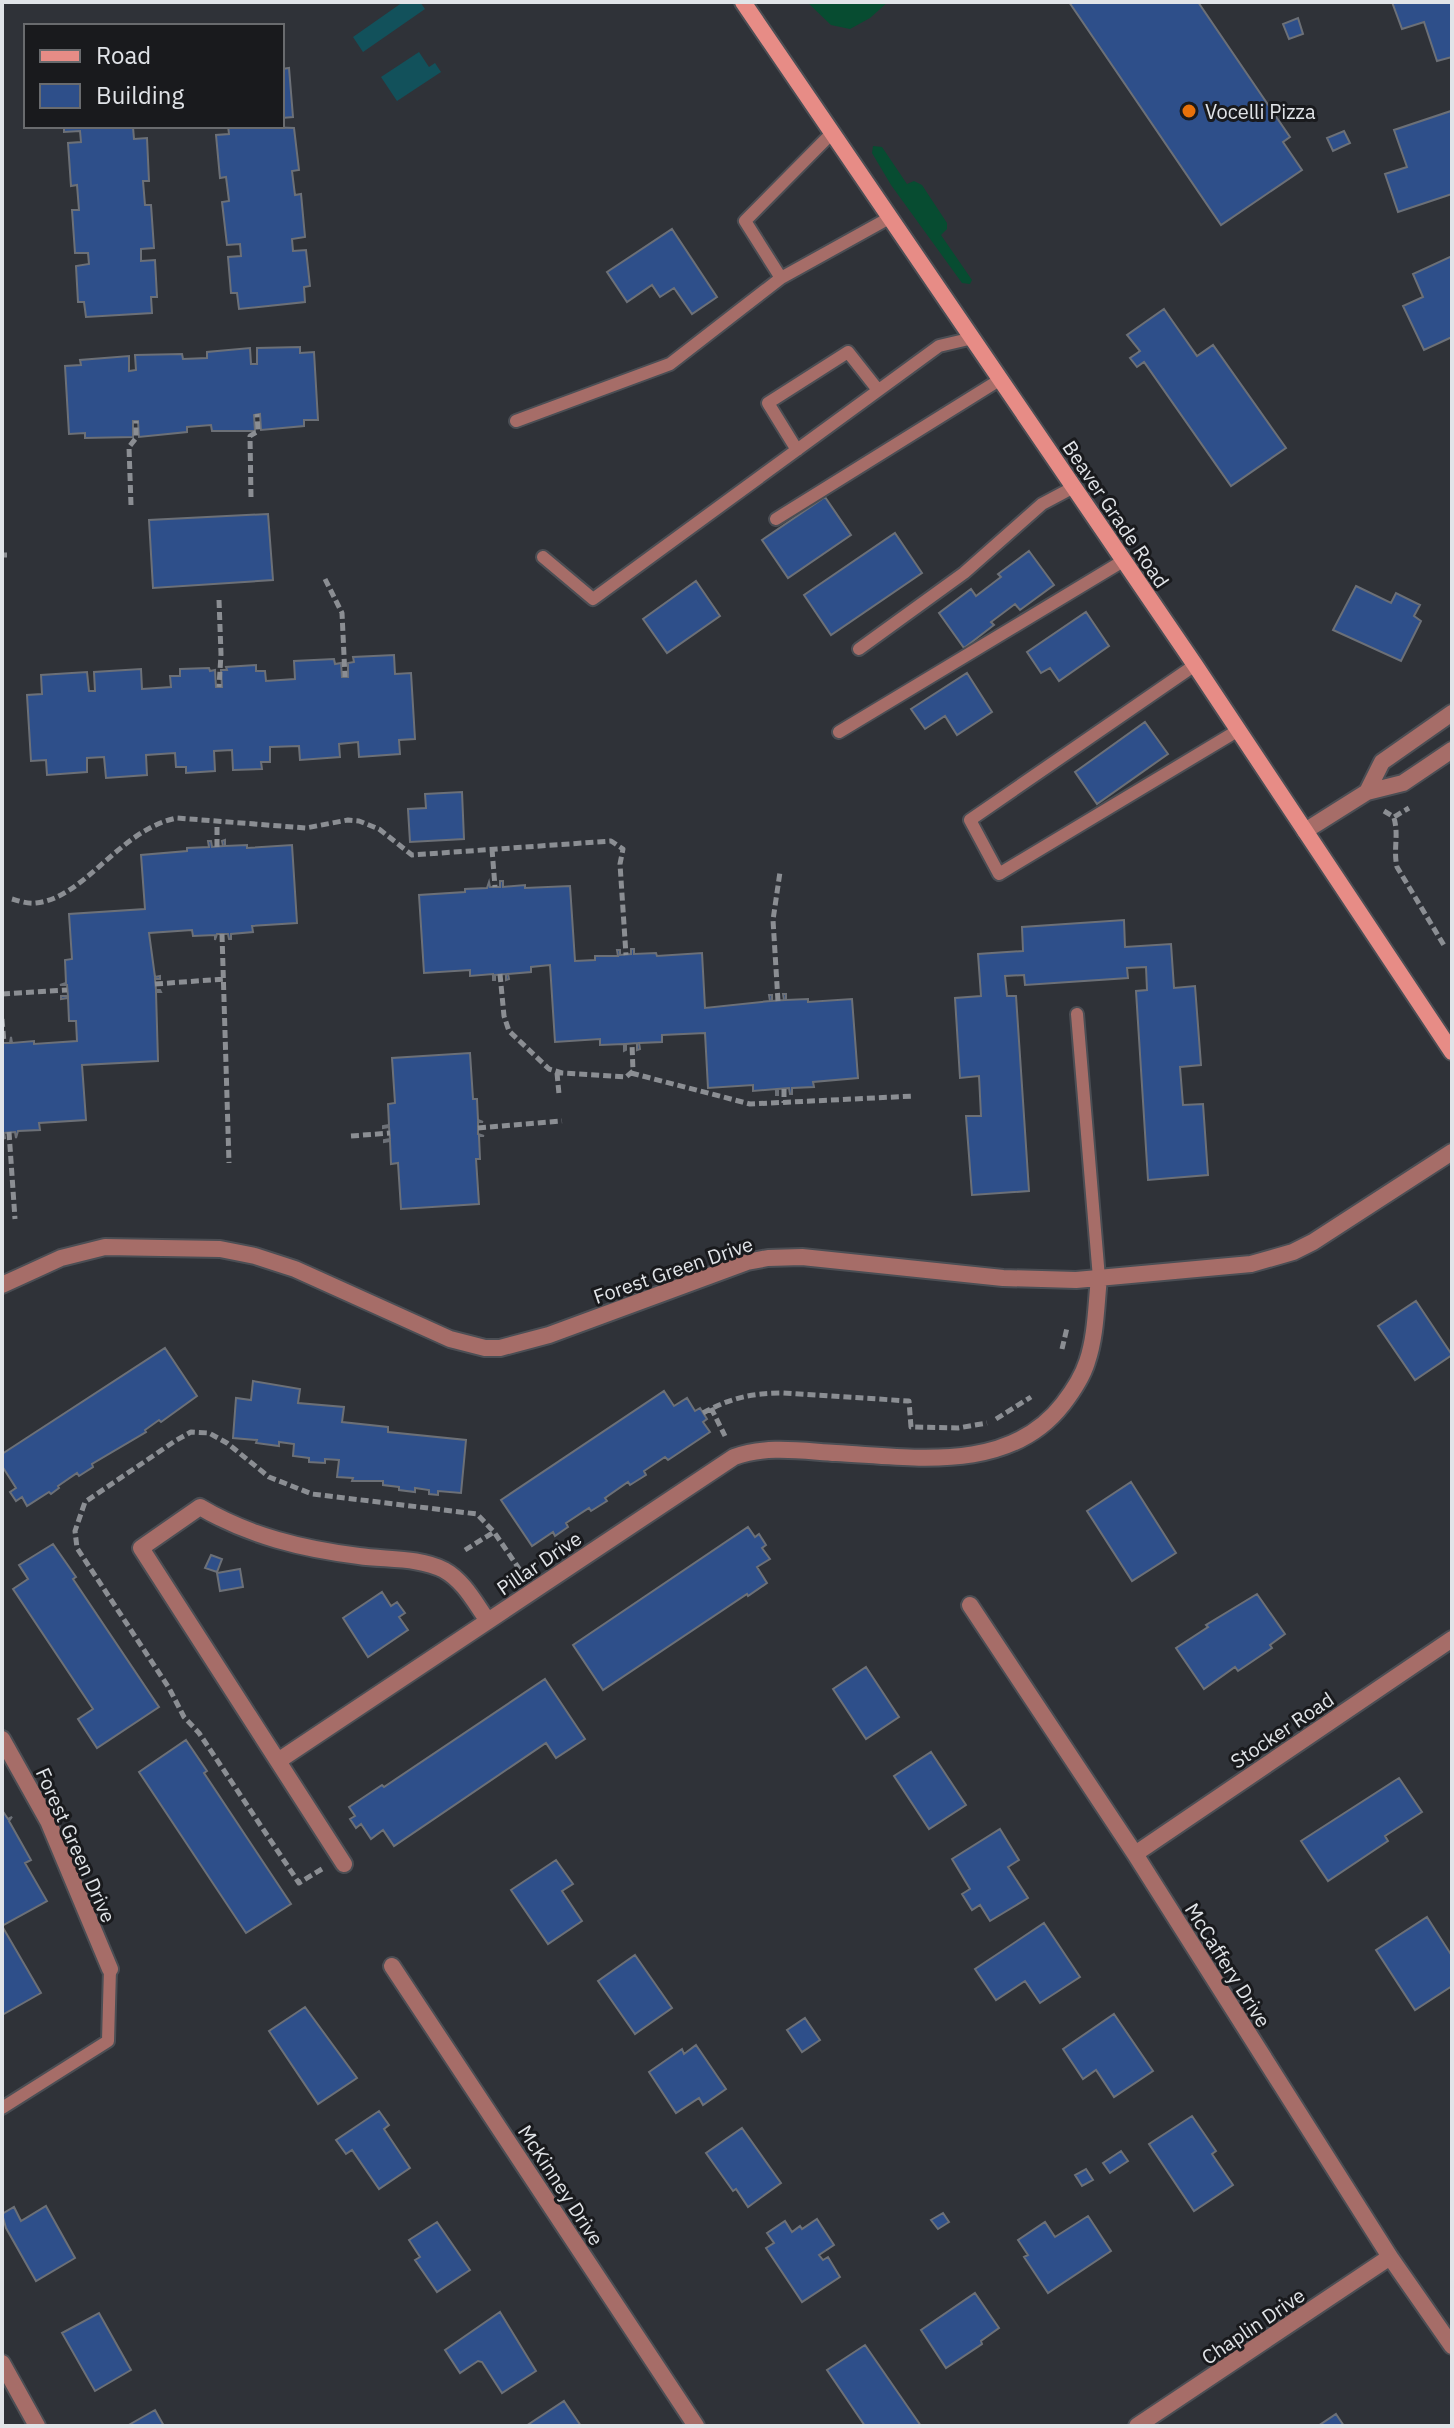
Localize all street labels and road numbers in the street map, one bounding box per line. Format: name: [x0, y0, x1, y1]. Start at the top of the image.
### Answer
street label: Beaver Grade Road: [1057, 435, 1175, 593]
street label: Forest Green Drive: [590, 1230, 756, 1310]
street label: Pillar Drive: [491, 1525, 587, 1601]
street label: Stocker Road: [1225, 1686, 1339, 1774]
street label: Forest Green Drive: [30, 1763, 122, 1927]
street label: McCaffery Drive: [1179, 1898, 1277, 2032]
street label: McKinney Drive: [512, 2119, 610, 2251]
street label: Chaplin Drive: [1196, 2282, 1310, 2370]

